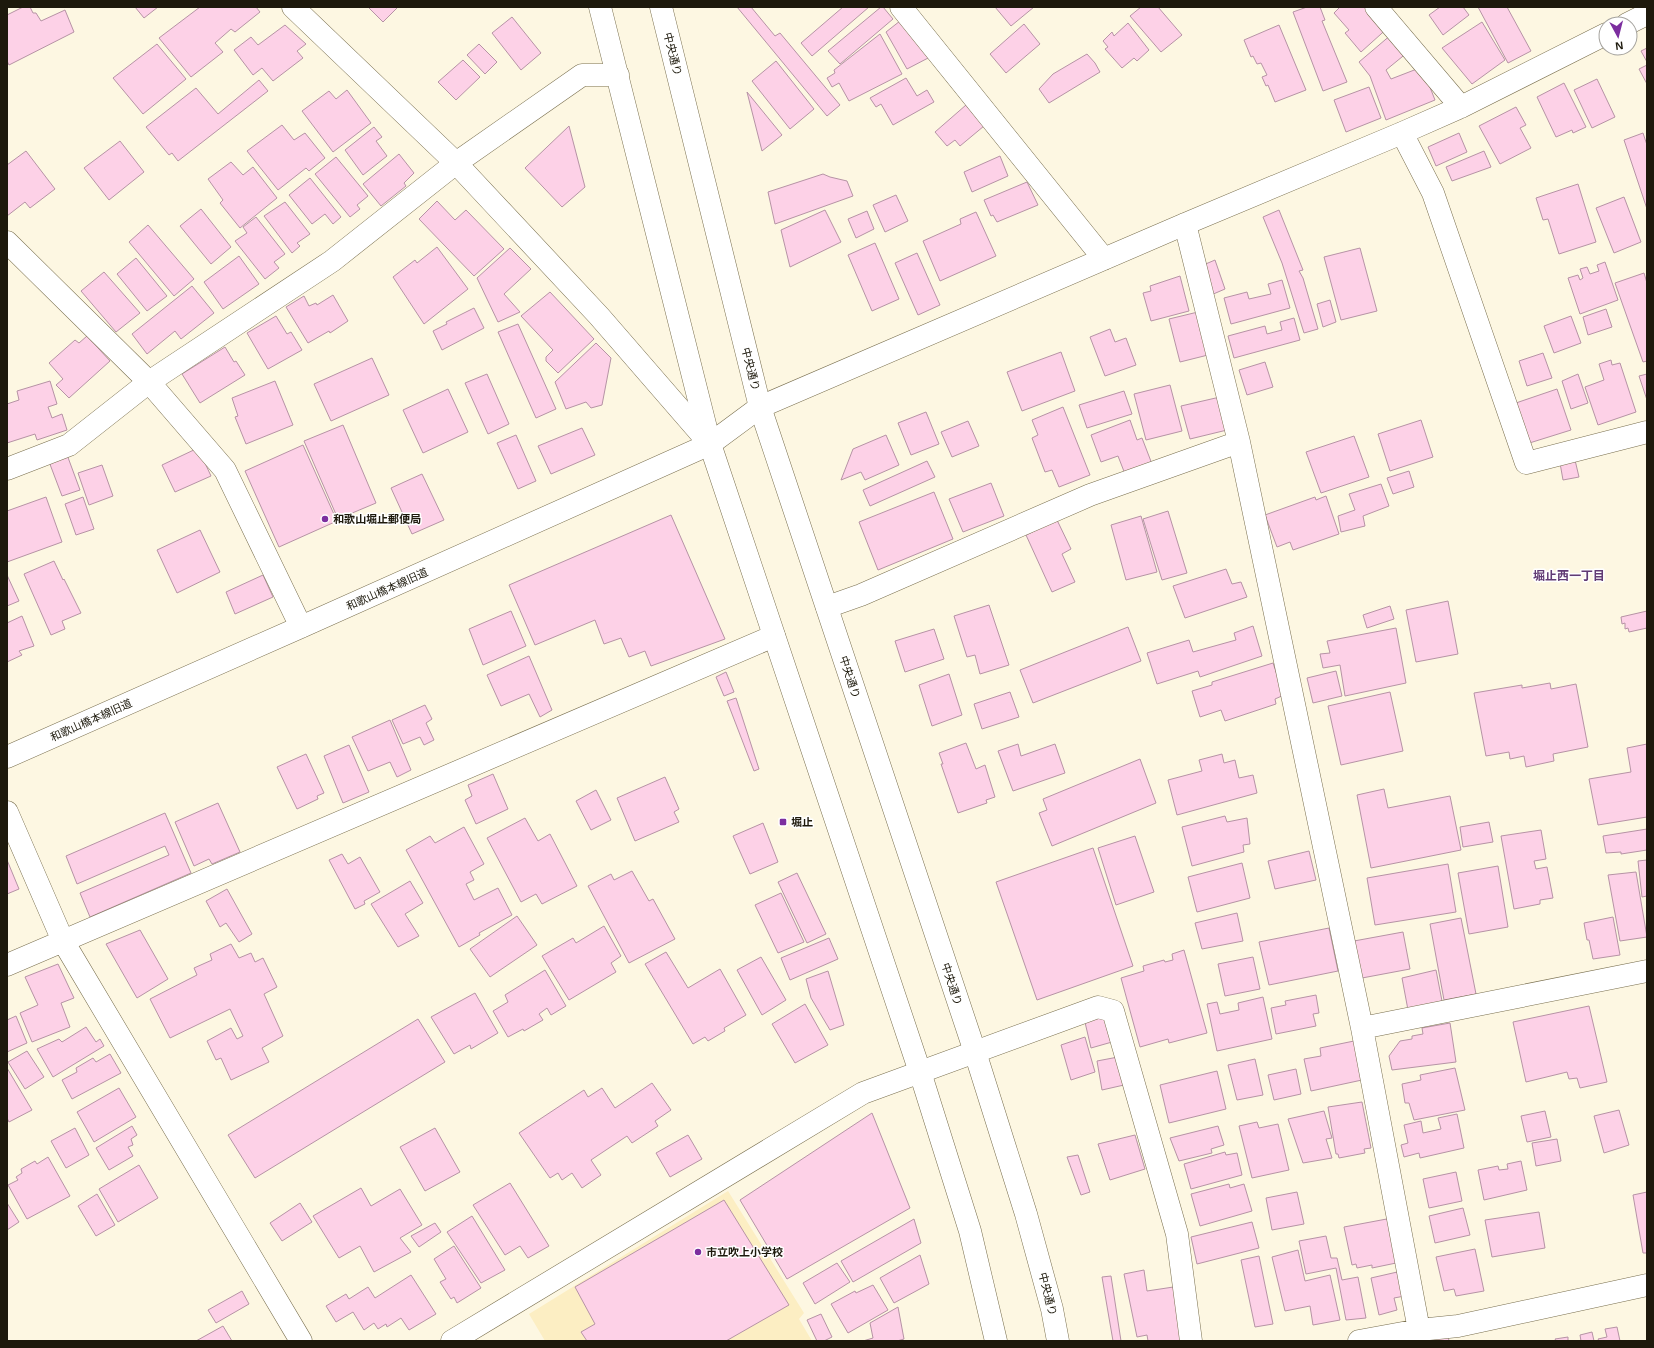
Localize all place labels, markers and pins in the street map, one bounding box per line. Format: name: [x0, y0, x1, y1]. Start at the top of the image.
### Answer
place label: 和歌山堀止郵便局: [333, 513, 421, 525]
marker: 和歌山堀止郵便局: [320, 514, 330, 524]
place label: 堀止: [791, 816, 813, 828]
marker: 堀止: [778, 817, 788, 827]
place label: 市立吹上小学校: [706, 1246, 783, 1258]
marker: 市立吹上小学校: [693, 1247, 703, 1257]

